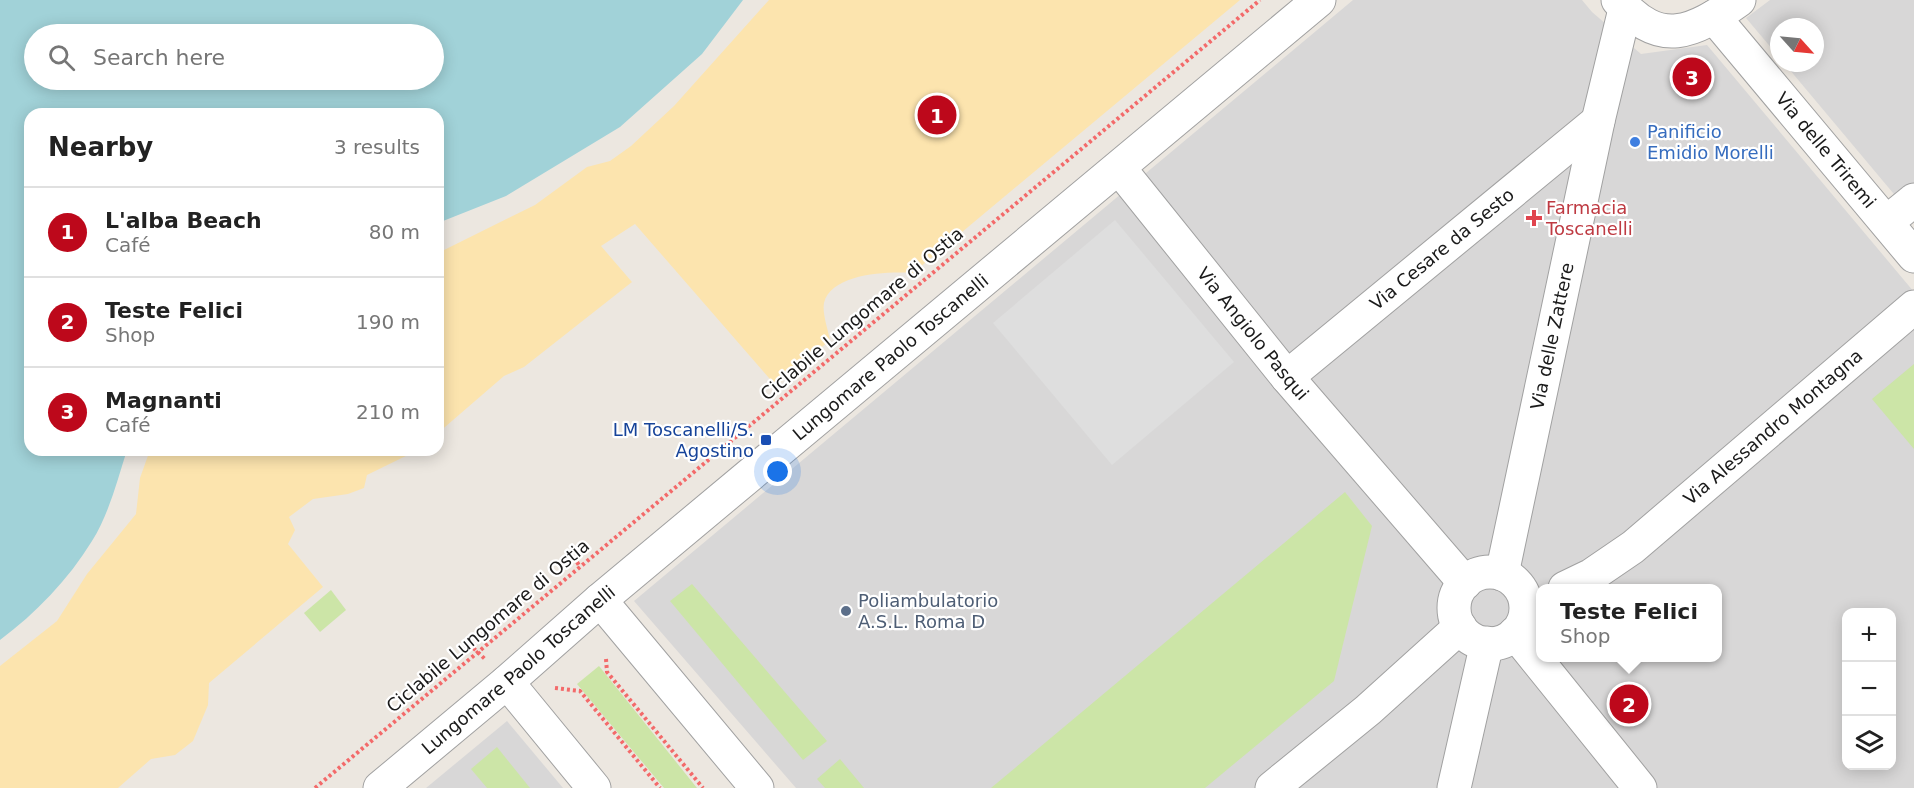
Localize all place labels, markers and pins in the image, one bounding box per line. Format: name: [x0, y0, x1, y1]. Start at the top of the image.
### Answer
pin: 3: [1672, 54, 1712, 100]
pin: 1: [918, 92, 956, 138]
place label: Panificio Emidio Morelli: [1647, 121, 1774, 163]
marker: Panificio Emidio Morelli: [1628, 135, 1642, 149]
place label: Farmacia Toscanelli: [1545, 197, 1633, 239]
marker: Farmacia Toscanelli: [1527, 211, 1541, 225]
place label: LM Toscanelli/S. Agostino: [613, 419, 754, 461]
marker: LM Toscanelli/S. Agostino: [759, 433, 773, 447]
place label: Poliambulatorio A.S.L. Roma D: [858, 590, 998, 632]
marker: Poliambulatorio A.S.L. Roma D: [839, 604, 853, 618]
pin: 2: [1610, 682, 1648, 726]

